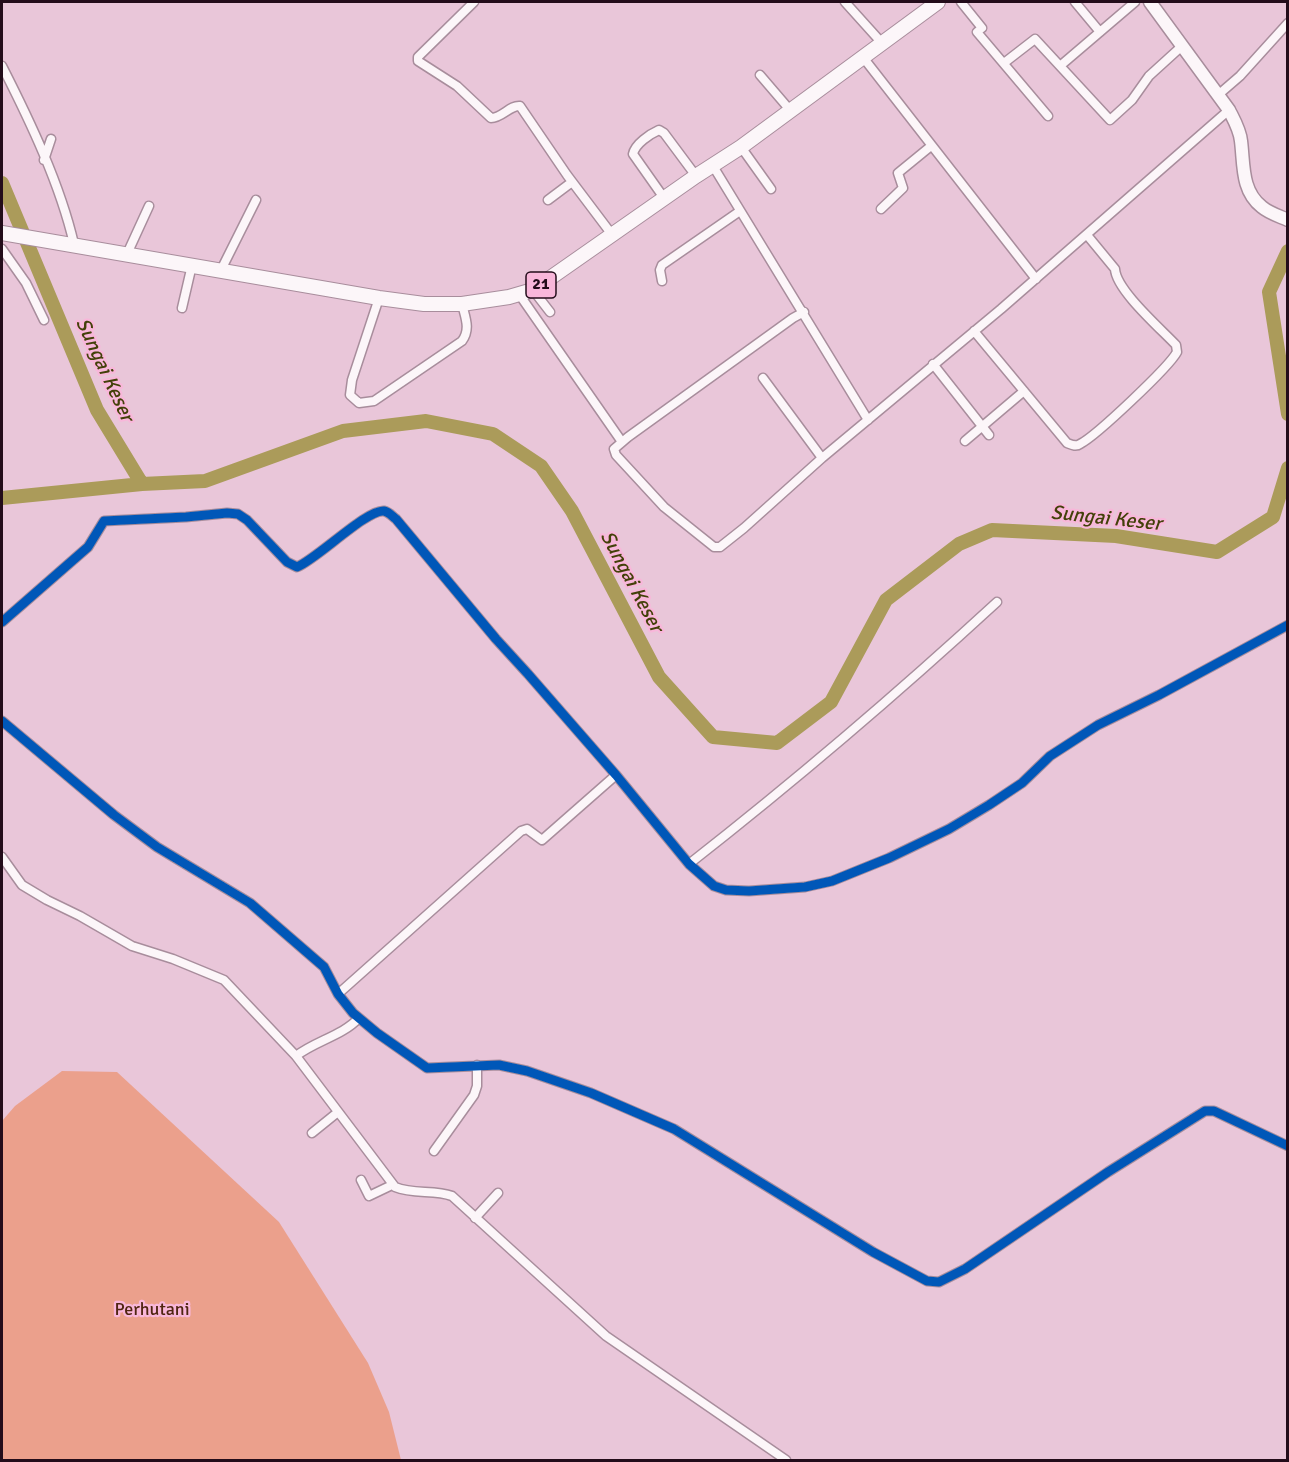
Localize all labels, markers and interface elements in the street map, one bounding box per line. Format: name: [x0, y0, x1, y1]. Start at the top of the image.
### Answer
road number: 21: [526, 272, 556, 298]
water label: Sungai Keser: [70, 315, 138, 425]
water label: Sungai Keser: [1049, 501, 1163, 537]
water label: Sungai Keser: [594, 527, 668, 637]
park label: Perhutani: [114, 1299, 190, 1321]

